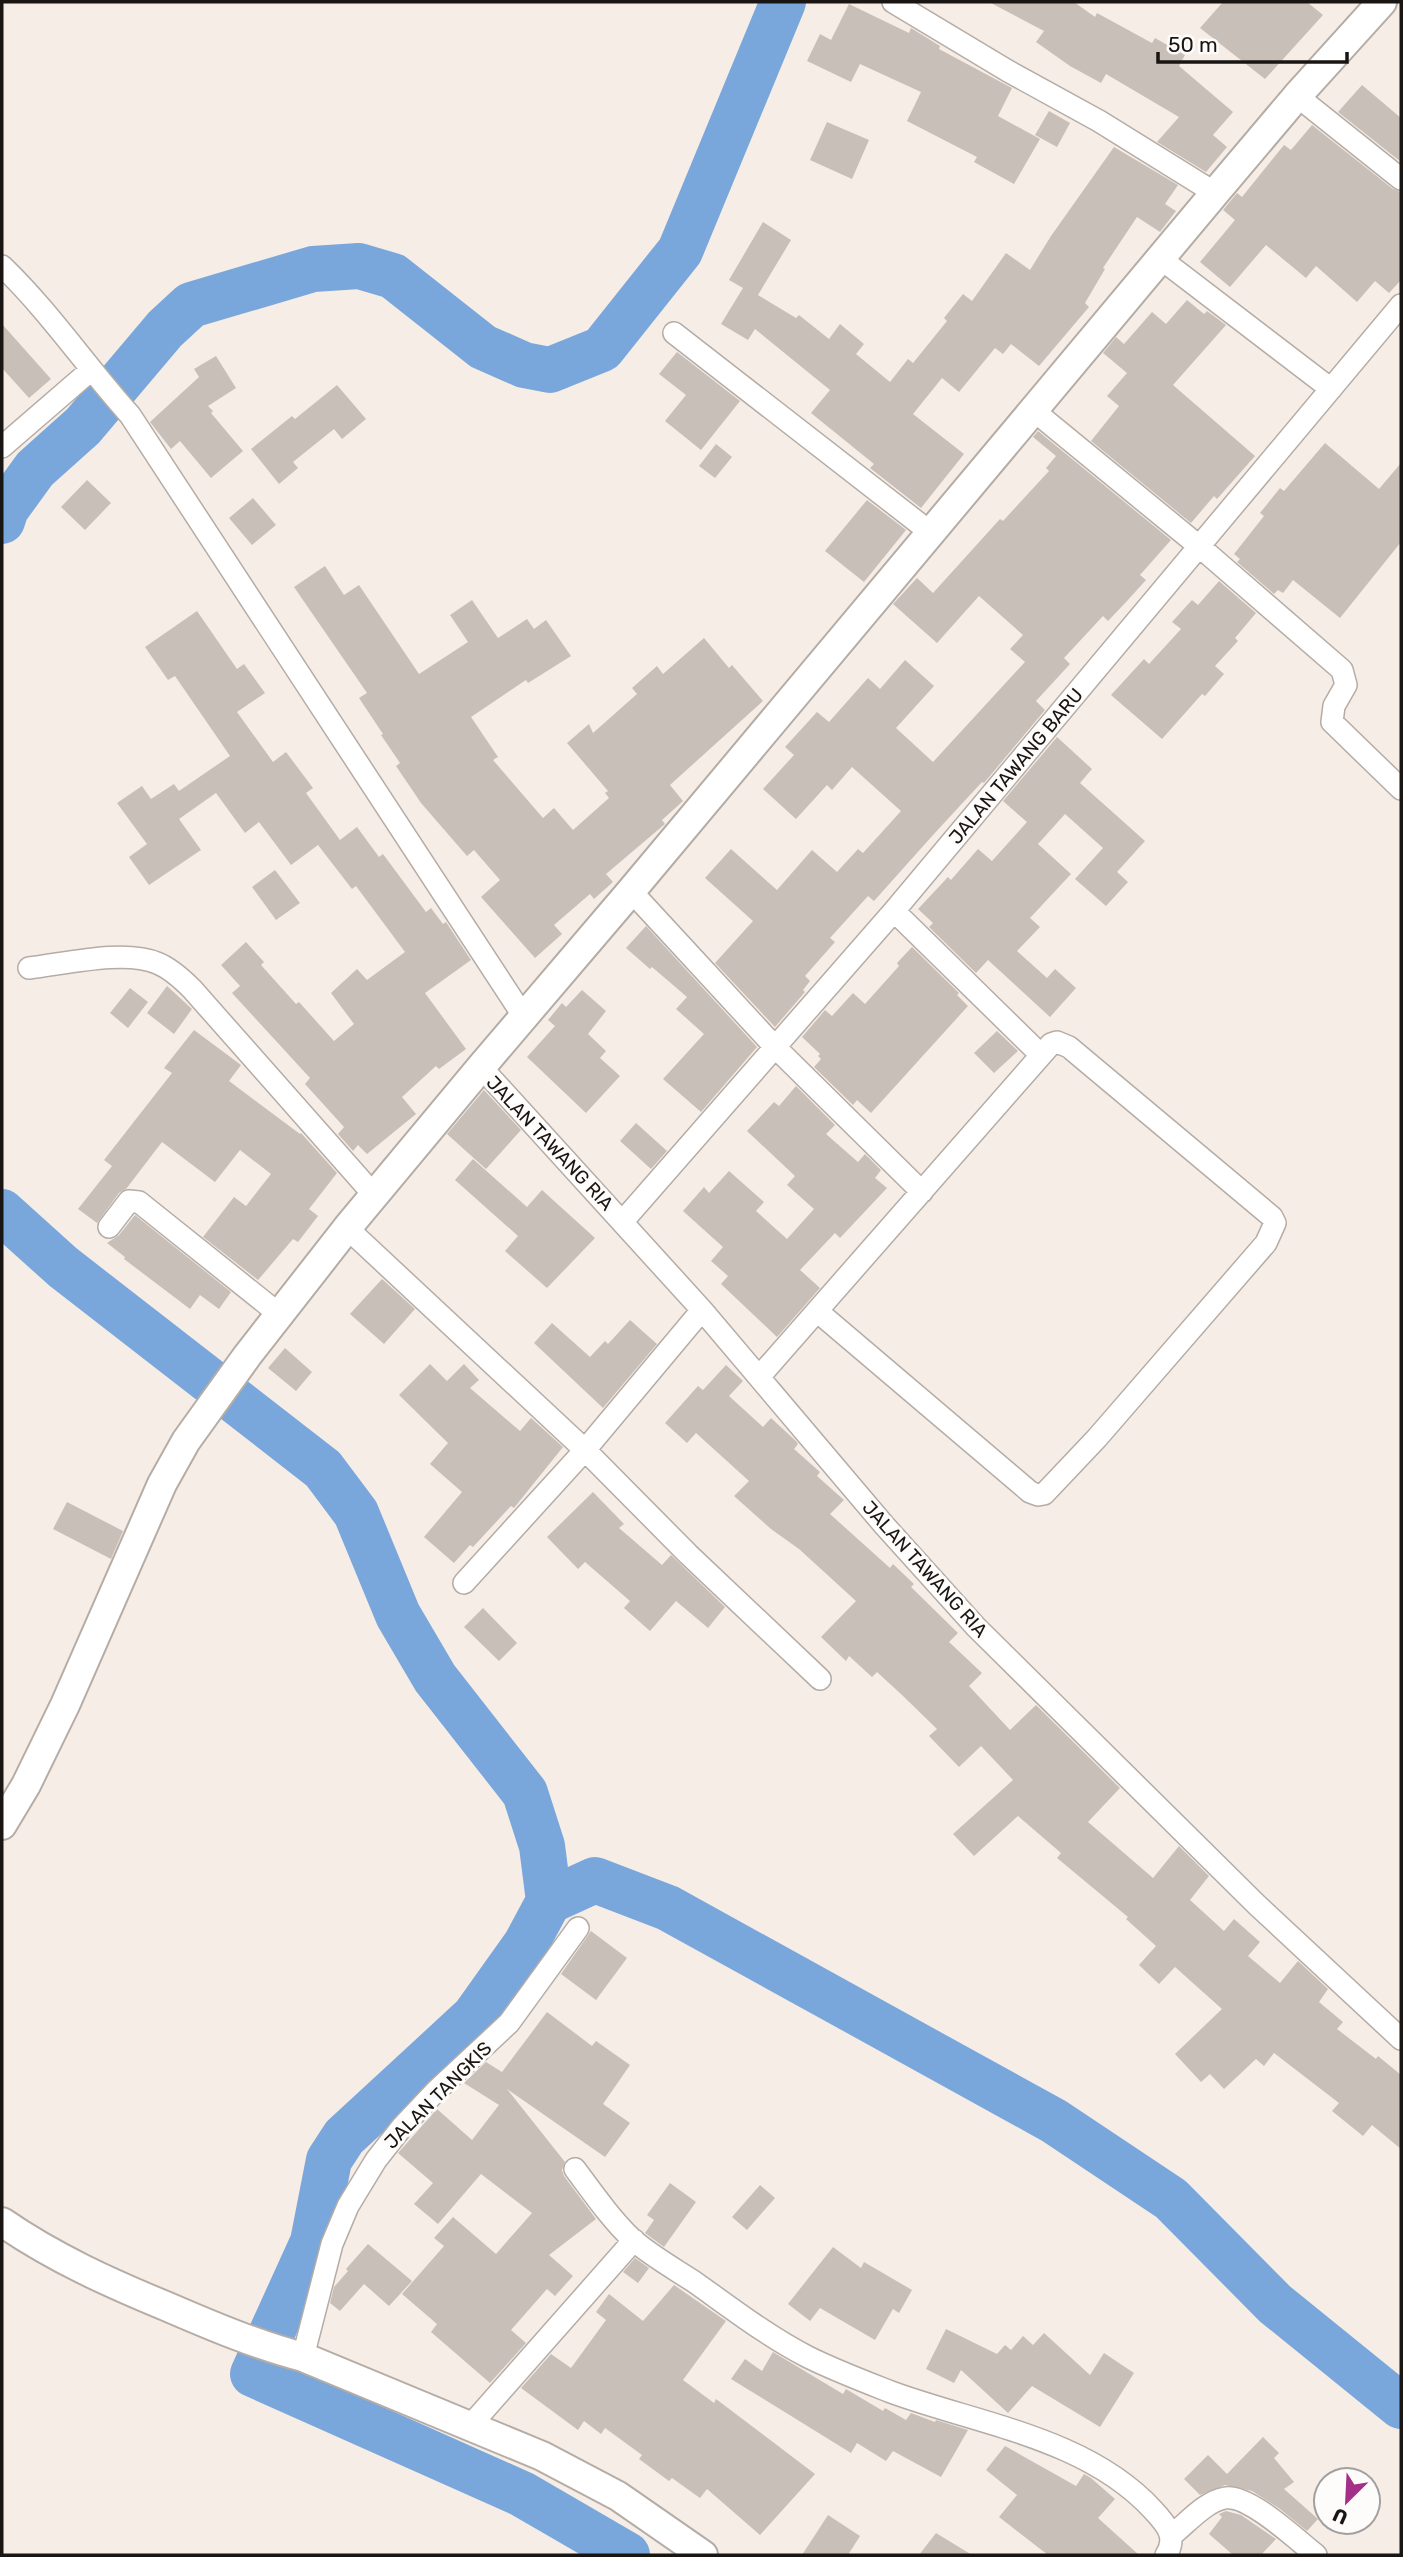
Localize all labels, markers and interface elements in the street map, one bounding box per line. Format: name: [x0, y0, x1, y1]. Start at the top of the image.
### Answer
scale bar: [1158, 21, 1347, 65]
text: 50 m: [1168, 32, 1218, 57]
street label: JALAN TAWANG BARU: [944, 683, 1088, 849]
street label: JALAN TAWANG RIA: [482, 1071, 619, 1215]
street label: JALAN TAWANG RIA: [858, 1496, 993, 1642]
street label: JALAN TANGKIS: [380, 2037, 496, 2153]
north arrow: [1312, 2466, 1382, 2536]
text: U: [1329, 2503, 1351, 2529]

